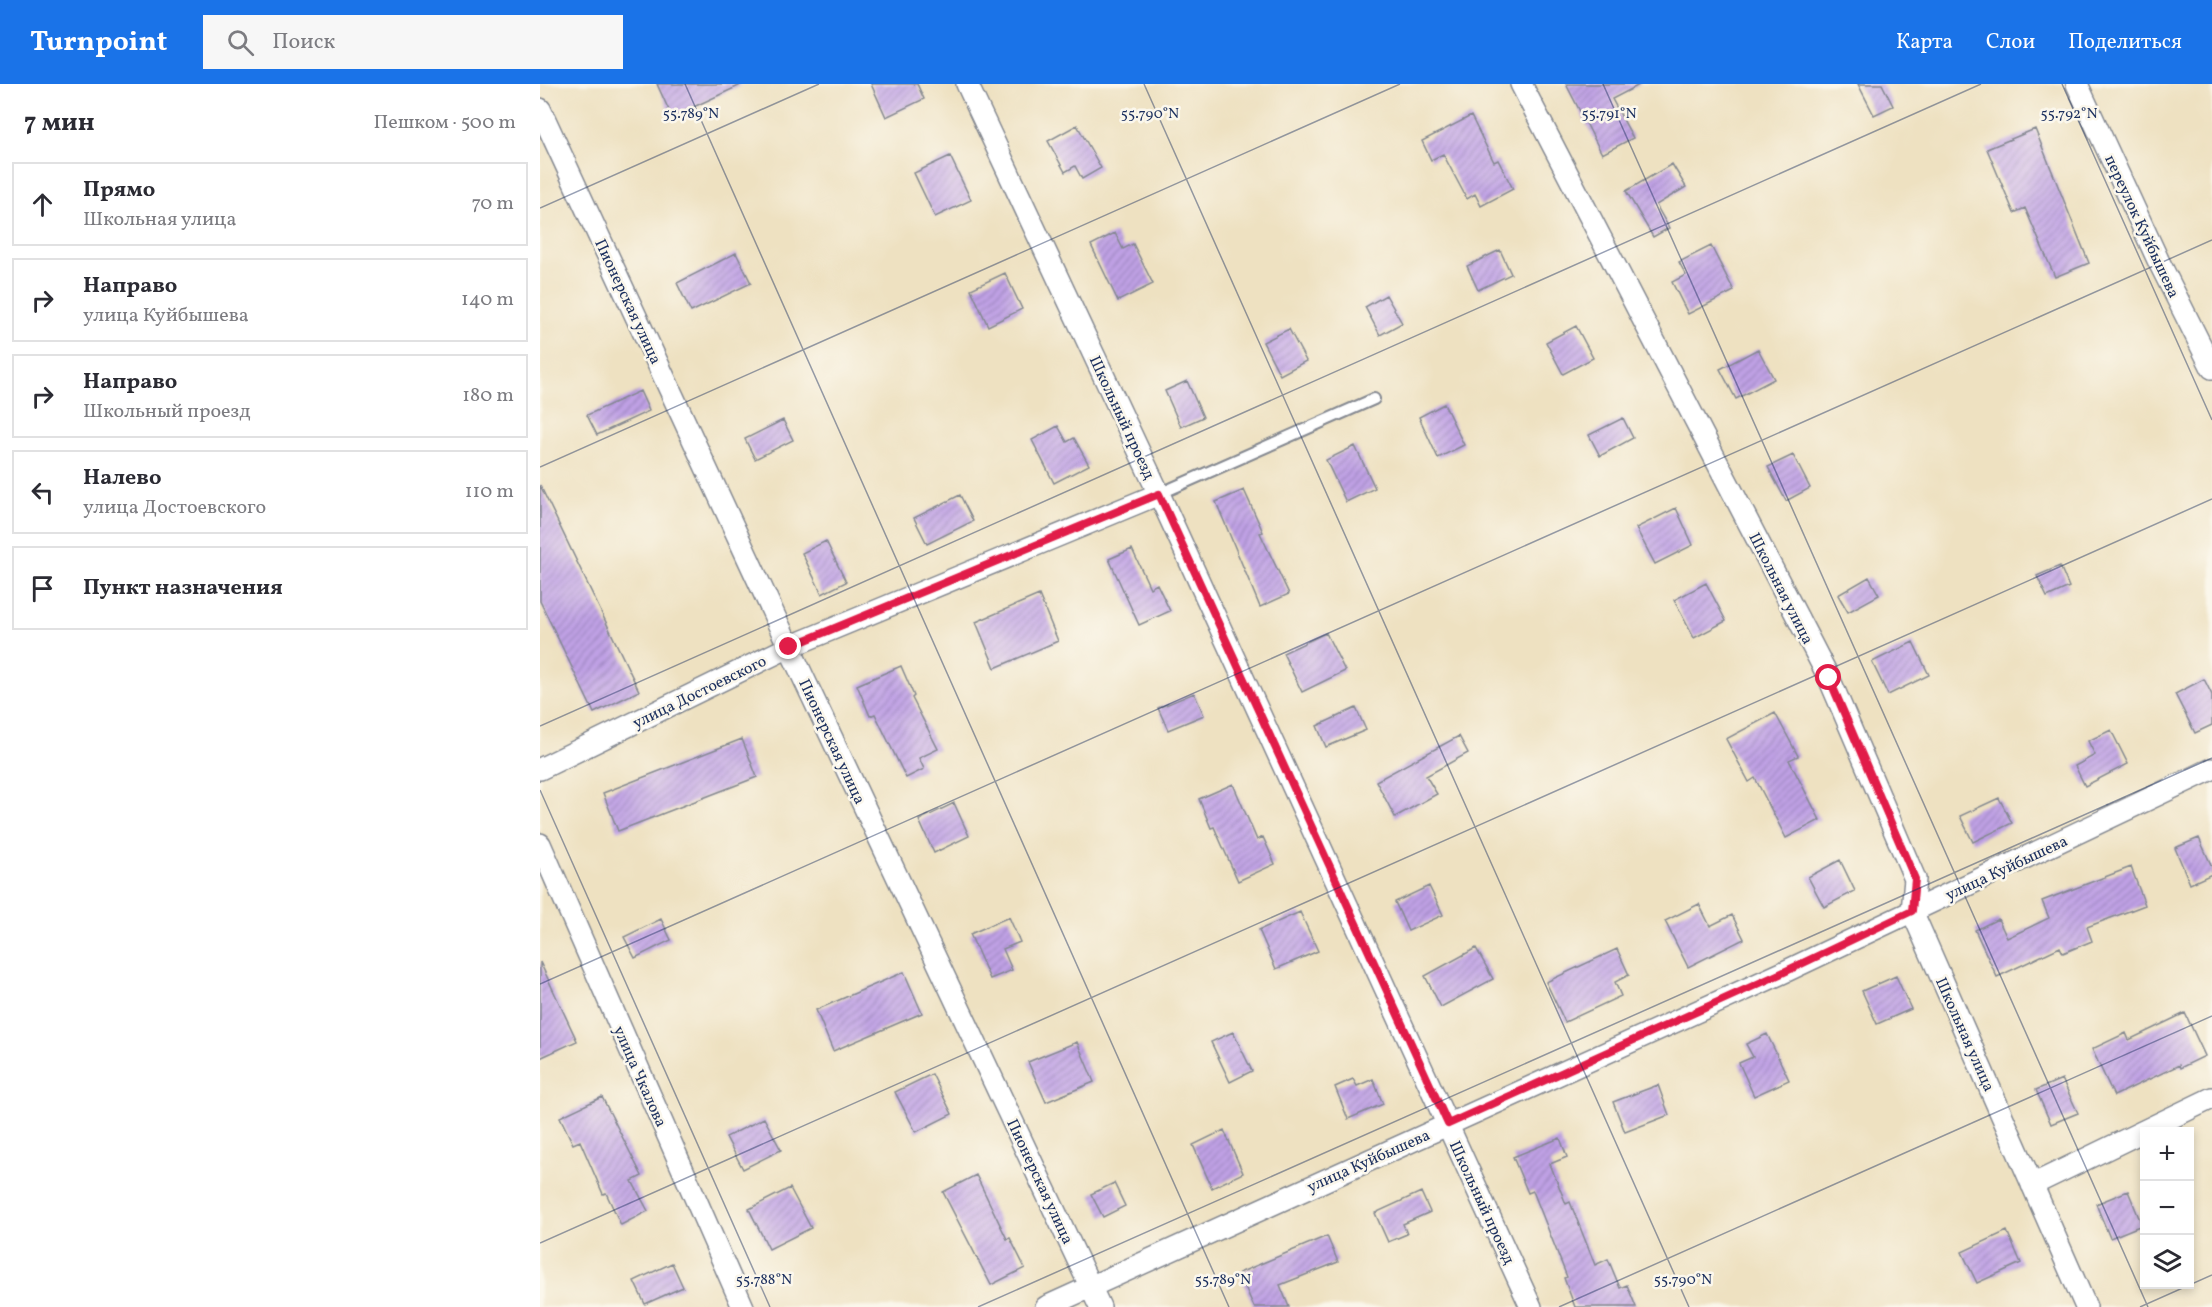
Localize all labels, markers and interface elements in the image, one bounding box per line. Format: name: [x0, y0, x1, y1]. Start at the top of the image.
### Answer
search box: [203, 15, 623, 69]
text: Turnpoint: [30, 23, 167, 62]
icon: search: [224, 26, 257, 59]
text: Поиск: [272, 27, 335, 58]
text: Карта: [1896, 28, 1953, 57]
text: Слои: [1986, 28, 2035, 57]
text: Поделиться: [2068, 28, 2182, 57]
text: 55.789°N: [663, 104, 719, 125]
text: 55.790°N: [1121, 104, 1179, 125]
text: 55.791°N: [1581, 104, 1637, 125]
text: 55.792°N: [2040, 104, 2098, 125]
text: 7 мин: [24, 105, 95, 141]
text: Пешком · 500 m: [373, 109, 516, 137]
street label: переулок Куйбышева: [2098, 152, 2184, 302]
text: Прямо: [83, 175, 155, 206]
icon: ahead: [26, 188, 59, 221]
text: 70 m: [471, 190, 514, 218]
text: Школьная улица: [83, 206, 236, 234]
street label: Пионерская улица: [589, 236, 666, 368]
text: Направо: [83, 271, 177, 302]
icon: right: [26, 284, 59, 317]
text: 140 m: [461, 286, 514, 314]
text: улица Куйбышева: [83, 302, 249, 330]
street label: Школьный проезд: [1083, 352, 1159, 483]
text: Направо: [83, 367, 177, 398]
icon: right: [26, 380, 59, 413]
text: 180 m: [462, 382, 514, 410]
text: Школьный проезд: [83, 398, 251, 426]
text: Налево: [83, 463, 162, 494]
icon: left: [26, 476, 59, 509]
text: 110 m: [465, 478, 514, 506]
text: улица Достоевского: [83, 494, 266, 522]
street label: Школьная улица: [1743, 529, 1818, 649]
icon: arrive: [26, 572, 59, 605]
text: Пункт назначения: [83, 573, 283, 604]
route end: [775, 633, 801, 659]
street label: улица Достоевского: [629, 651, 771, 735]
route start: [1815, 664, 1841, 690]
street label: Пионерская улица: [793, 676, 870, 808]
street label: улица Куйбышева: [1942, 831, 2072, 907]
street label: Школьная улица: [1929, 974, 1999, 1095]
street label: улица Чкалова: [607, 1023, 671, 1131]
street label: Пионерская улица: [1001, 1116, 1078, 1248]
street label: улица Куйбышева: [1304, 1125, 1434, 1199]
map controls: [2140, 1127, 2194, 1289]
button: +: [2140, 1127, 2194, 1181]
street label: Школьный проезд: [1443, 1137, 1519, 1268]
button: −: [2140, 1181, 2194, 1235]
button: layers: [2140, 1235, 2194, 1289]
text: 55.788°N: [736, 1270, 792, 1291]
text: 55.789°N: [1195, 1270, 1251, 1291]
text: 55.790°N: [1654, 1270, 1712, 1291]

